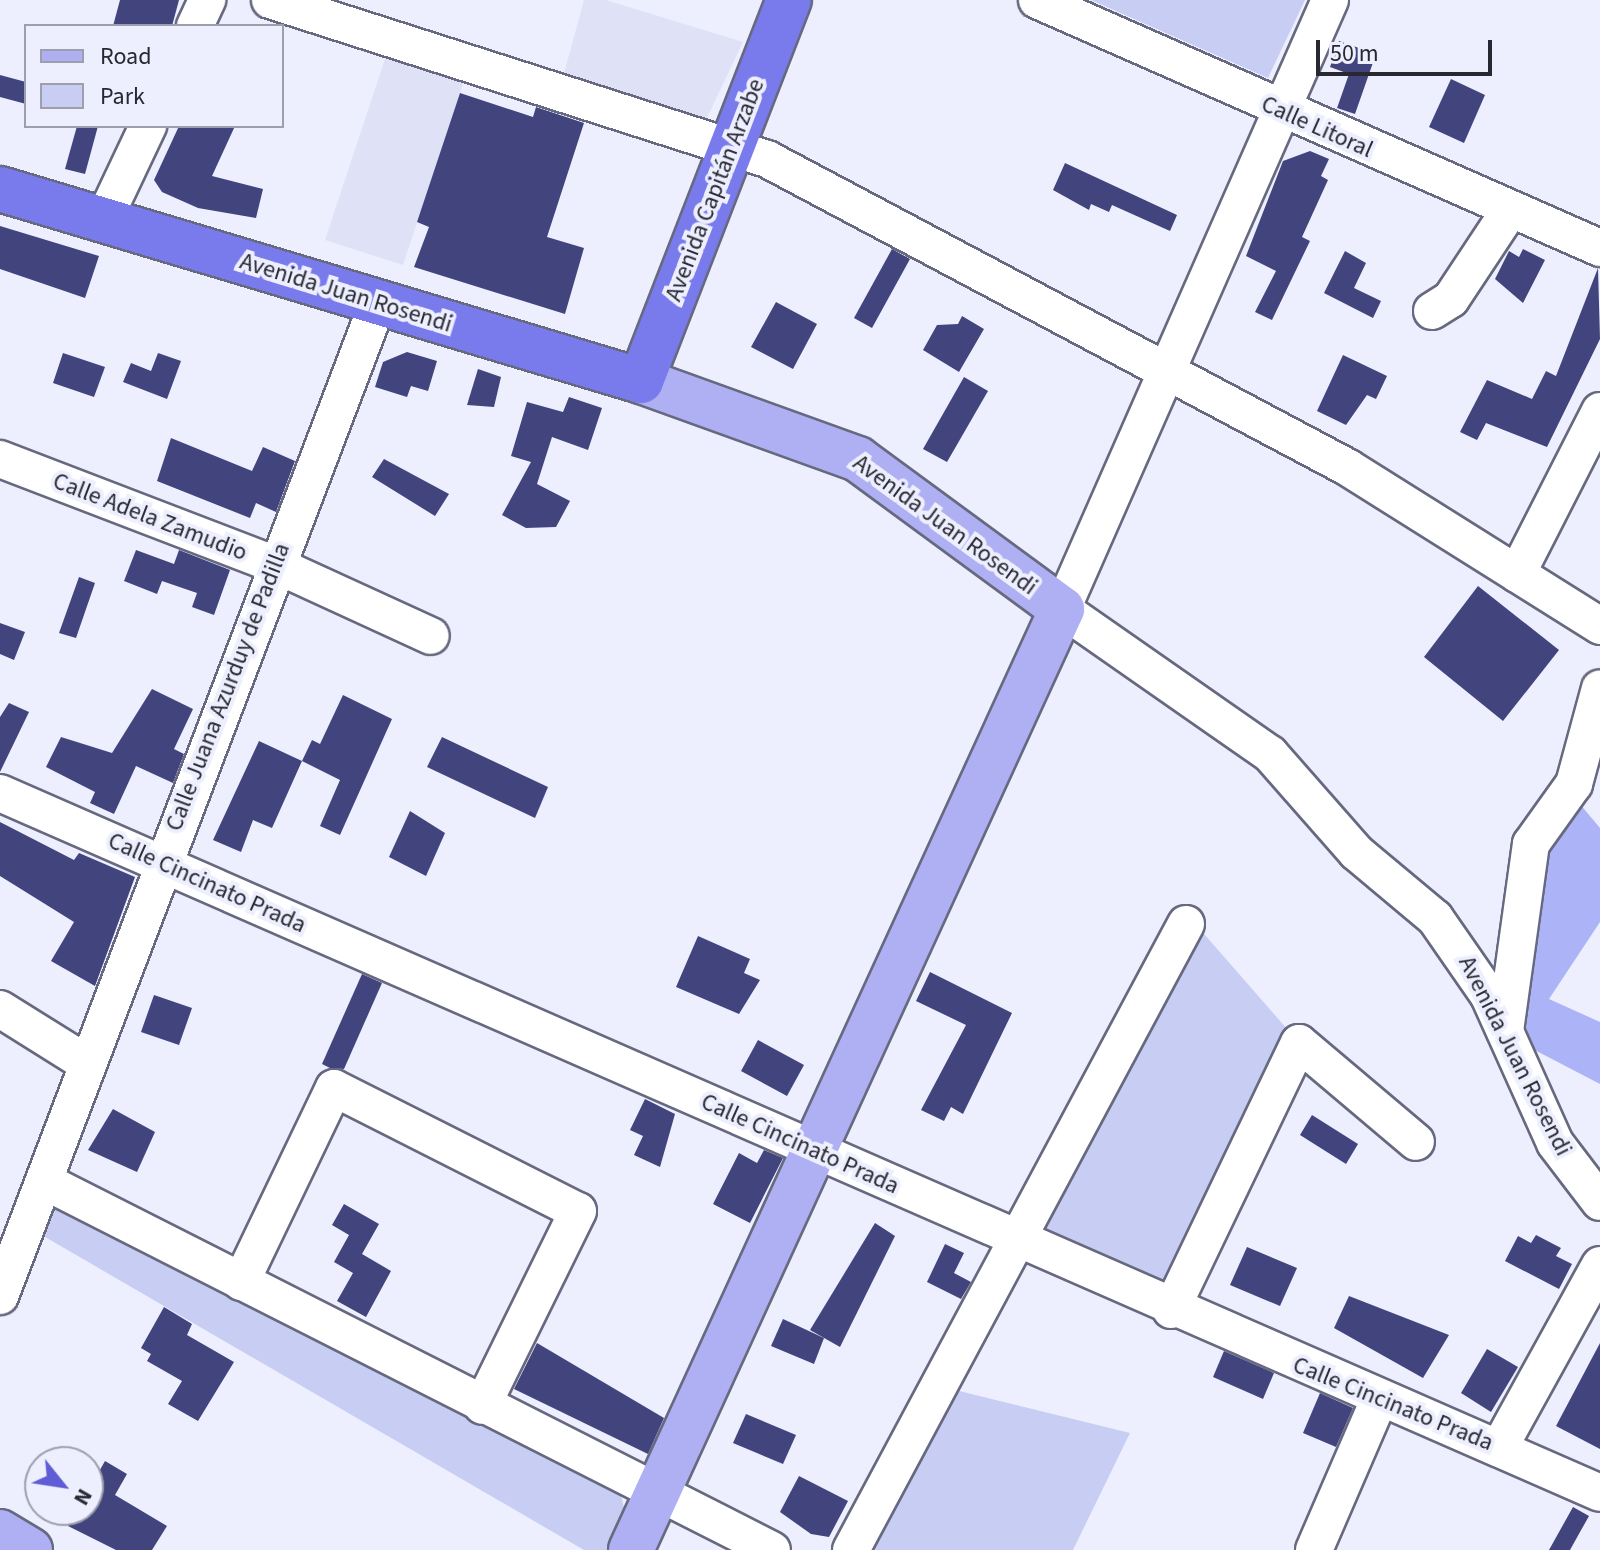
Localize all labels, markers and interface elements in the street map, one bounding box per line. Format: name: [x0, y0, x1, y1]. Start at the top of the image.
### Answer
legend: [24, 24, 284, 128]
scale bar: [1320, 24, 1496, 74]
text: 50 m: [1330, 36, 1379, 71]
text: Road: [100, 39, 152, 74]
street label: Avenida Capitán Arzabe: [659, 75, 771, 305]
text: Park: [100, 79, 145, 114]
street label: Calle Litoral: [1257, 90, 1377, 164]
street label: Avenida Juan Rosendi: [236, 247, 456, 339]
street label: Avenida Juan Rosendi: [847, 449, 1043, 601]
street label: Calle Adela Zamudio: [49, 467, 251, 567]
street label: Calle Juana Azurduy de Padilla: [160, 539, 296, 835]
street label: Calle Cincinato Prada: [104, 826, 310, 940]
street label: Avenida Juan Rosendi: [1452, 951, 1578, 1161]
street label: Calle Cincinato Prada: [697, 1087, 903, 1201]
street label: Calle Cincinato Prada: [1289, 1351, 1497, 1457]
north arrow: [24, 1446, 104, 1526]
text: N: [66, 1483, 101, 1511]

